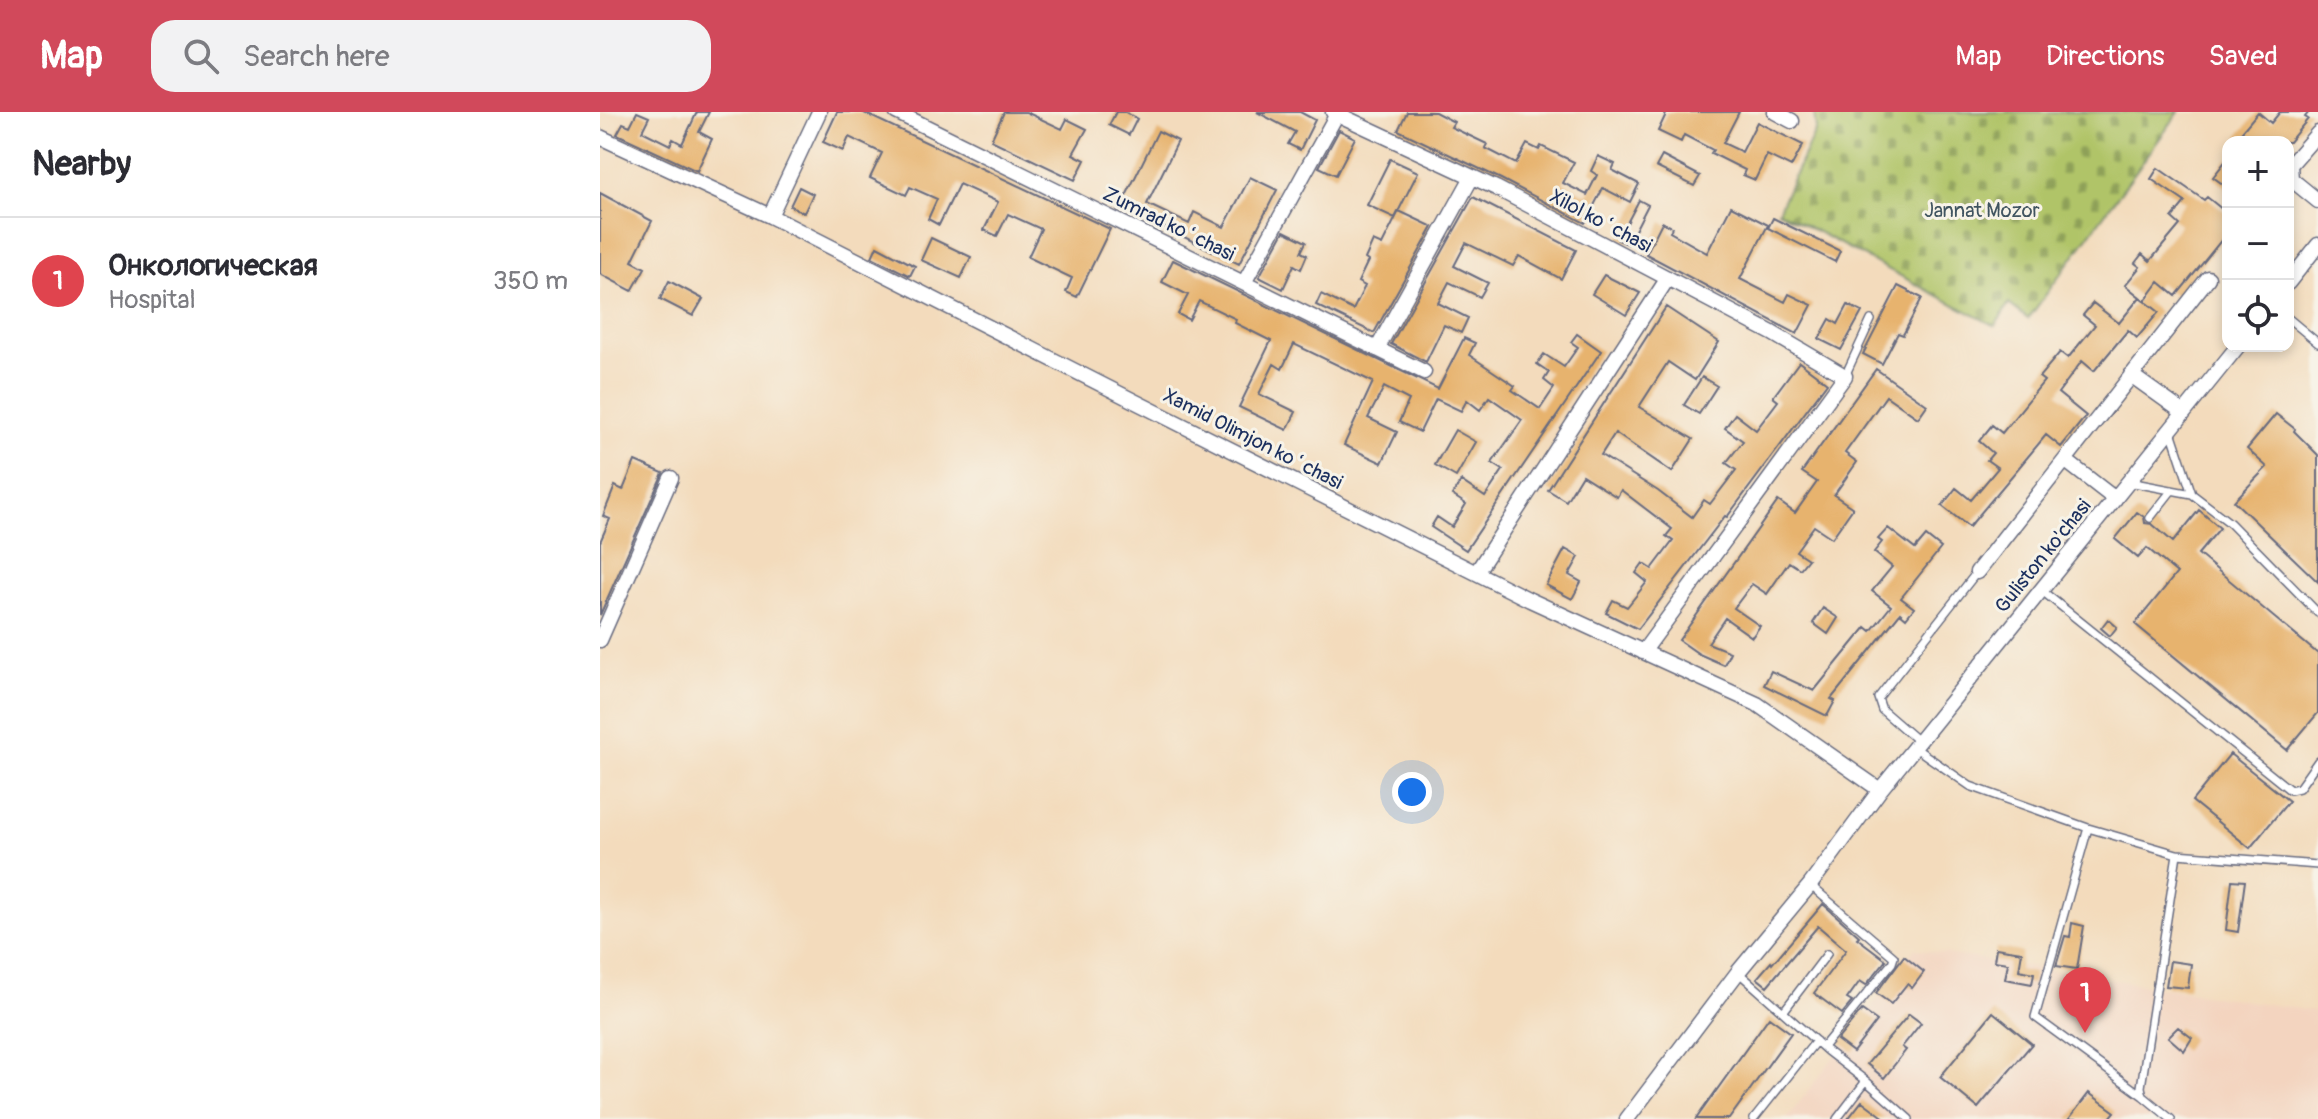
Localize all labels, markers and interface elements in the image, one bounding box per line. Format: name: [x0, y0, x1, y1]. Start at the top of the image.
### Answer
search box: [151, 20, 711, 92]
text: Map: [40, 32, 103, 80]
icon: search: [179, 34, 223, 78]
text: Search here: [243, 38, 390, 75]
text: Map: [1955, 39, 2002, 74]
text: Directions: [2046, 39, 2165, 74]
text: Saved: [2209, 39, 2278, 74]
map controls: [2222, 136, 2294, 352]
button: +: [2222, 136, 2294, 208]
text: Nearby: [32, 143, 131, 186]
street label: Zumrad koʻchasi: [1099, 181, 1239, 267]
street label: Xilol koʻchasi: [1546, 184, 1656, 258]
park label: Jannat Mozor: [1924, 198, 2040, 223]
button: −: [2222, 208, 2294, 280]
text: Онкологическая: [108, 247, 318, 284]
text: 1: [53, 265, 63, 297]
text: 350 m: [493, 265, 568, 297]
button: locate: [2222, 280, 2294, 352]
text: Hospital: [108, 284, 196, 316]
street label: Xamid Olimjon koʻchasi: [1159, 383, 1347, 495]
street label: Guliston ko'chasi: [1989, 494, 2097, 618]
your location: [1392, 772, 1432, 812]
pin: 1: [2059, 967, 2111, 1033]

